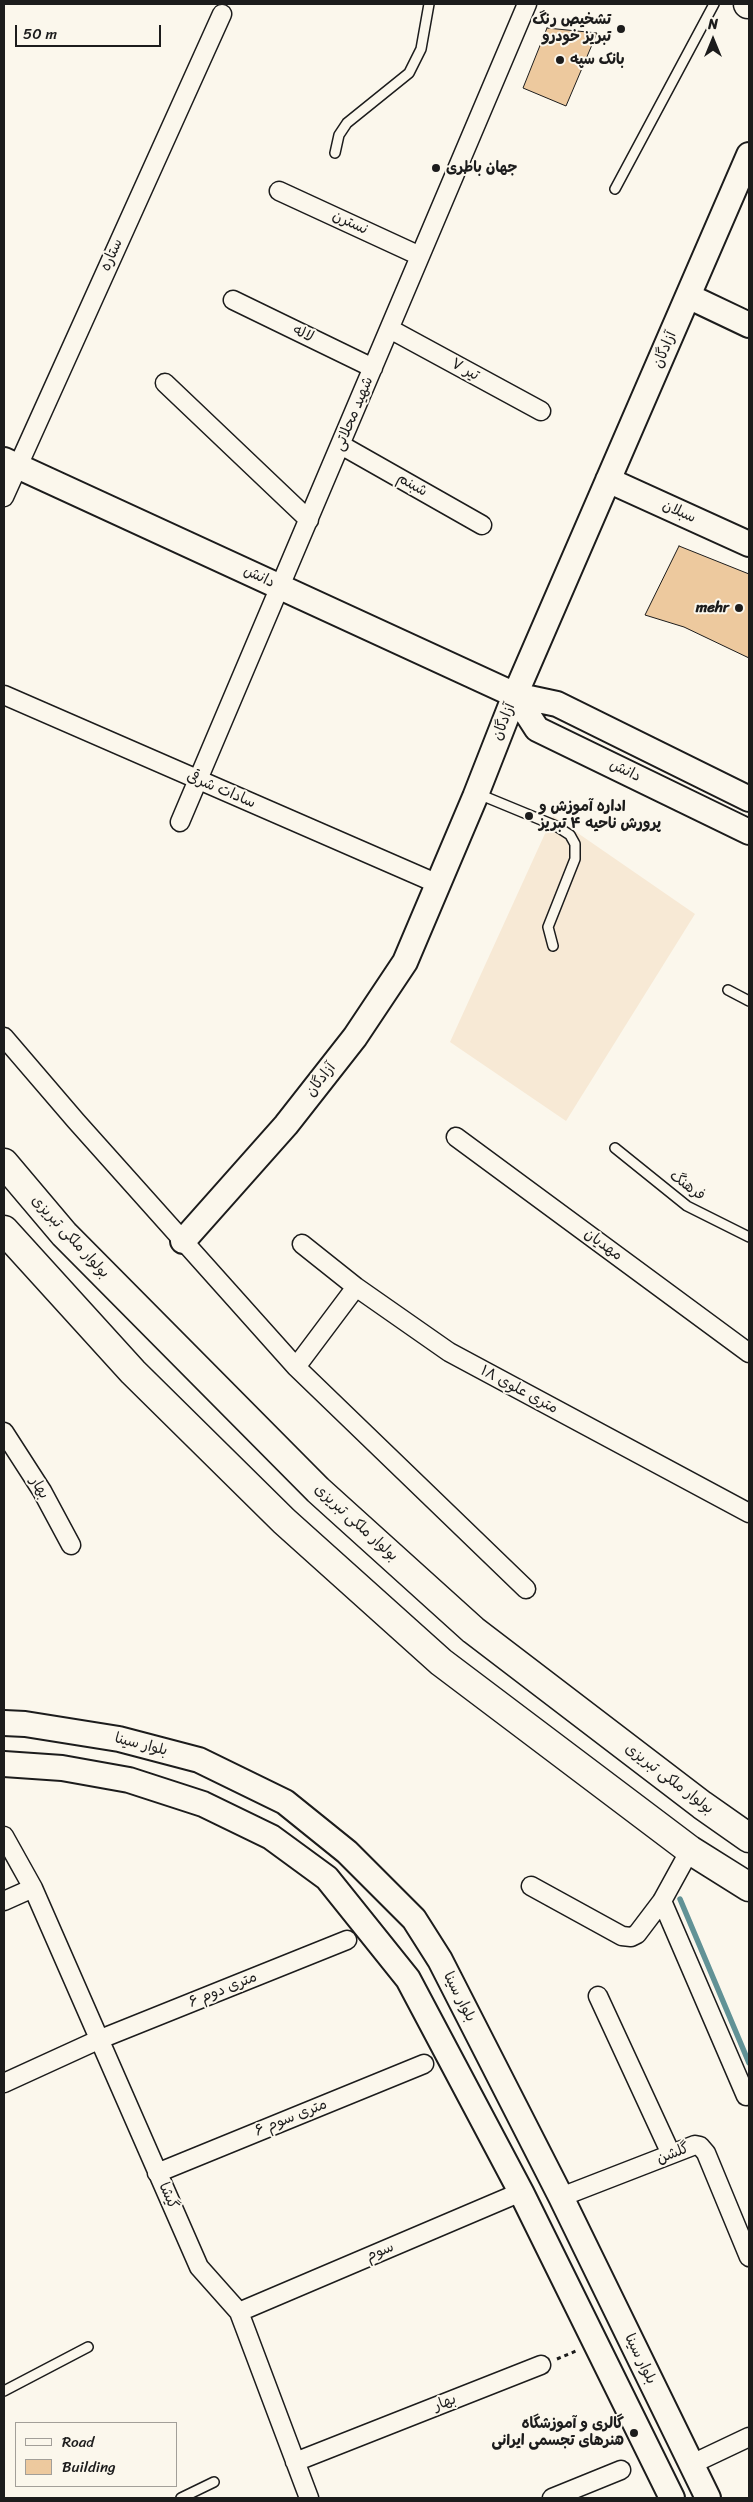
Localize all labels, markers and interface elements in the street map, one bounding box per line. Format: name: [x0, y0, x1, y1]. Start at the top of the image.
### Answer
place label: تشخیص رنگ تبریز خودرو: [532, 11, 611, 46]
text: N: [708, 12, 718, 37]
scale bar: [18, 15, 164, 47]
north arrow: [688, 15, 738, 65]
text: 50 m: [23, 21, 57, 47]
marker: تشخیص رنگ تبریز خودرو: [615, 23, 627, 35]
place label: بانک سپه: [570, 51, 624, 69]
marker: بانک سپه: [554, 54, 566, 66]
place label: جهان باطری: [446, 159, 517, 177]
marker: جهان باطری: [430, 162, 442, 174]
street label: نسترن: [329, 207, 371, 239]
street label: ستاره: [97, 236, 127, 274]
street label: لاله: [290, 321, 316, 347]
street label: آزادگان: [649, 329, 681, 371]
street label: ۷ تیر: [448, 355, 482, 385]
street label: شهید محلاتی: [330, 374, 378, 454]
street label: شبنم: [394, 469, 430, 501]
street label: سبلان: [659, 497, 699, 527]
street label: دانش: [240, 562, 278, 592]
place label: mehr: [696, 599, 729, 617]
marker: mehr: [733, 602, 745, 614]
street label: آزادگان: [488, 701, 520, 743]
street label: دانش: [606, 756, 644, 786]
street label: سادات شرقی: [184, 767, 258, 813]
place label: اداره آموزش و پرورش ناحیه ۴ تبریز: [539, 798, 661, 833]
marker: اداره آموزش و پرورش ناحیه ۴ تبریز: [523, 810, 535, 822]
street label: آزادگان: [302, 1059, 340, 1101]
street label: فرهنگ: [666, 1167, 708, 1205]
street label: بولوار ملکی تبریزی: [27, 1192, 113, 1282]
street label: مهدیان: [580, 1225, 626, 1265]
street label: ۱۸ متری علوی: [477, 1362, 561, 1418]
street label: بهار: [25, 1474, 53, 1502]
street label: بولوار ملکی تبریزی: [310, 1481, 402, 1565]
street label: بلوار سینا: [113, 1730, 169, 1760]
street label: بولوار ملکی تبریزی: [621, 1740, 717, 1818]
street label: ۶ متری دوم: [186, 1968, 260, 2012]
street label: بلوار سینا: [439, 1969, 479, 2025]
street label: ۶ متری سوم: [252, 2095, 330, 2141]
street label: گلشن: [654, 2140, 692, 2168]
street label: گیشا: [154, 2180, 182, 2212]
street label: سوم: [363, 2238, 397, 2266]
street label: بلوار سینا: [620, 2331, 660, 2387]
street label: بهار: [431, 2391, 459, 2415]
place label: گالری و آموزشگاه هنرهای تجسمی ایرانی: [491, 2415, 624, 2450]
legend: [15, 2422, 178, 2487]
marker: گالری و آموزشگاه هنرهای تجسمی ایرانی: [628, 2427, 640, 2439]
text: Road: [62, 2429, 94, 2455]
text: Building: [62, 2454, 116, 2480]

